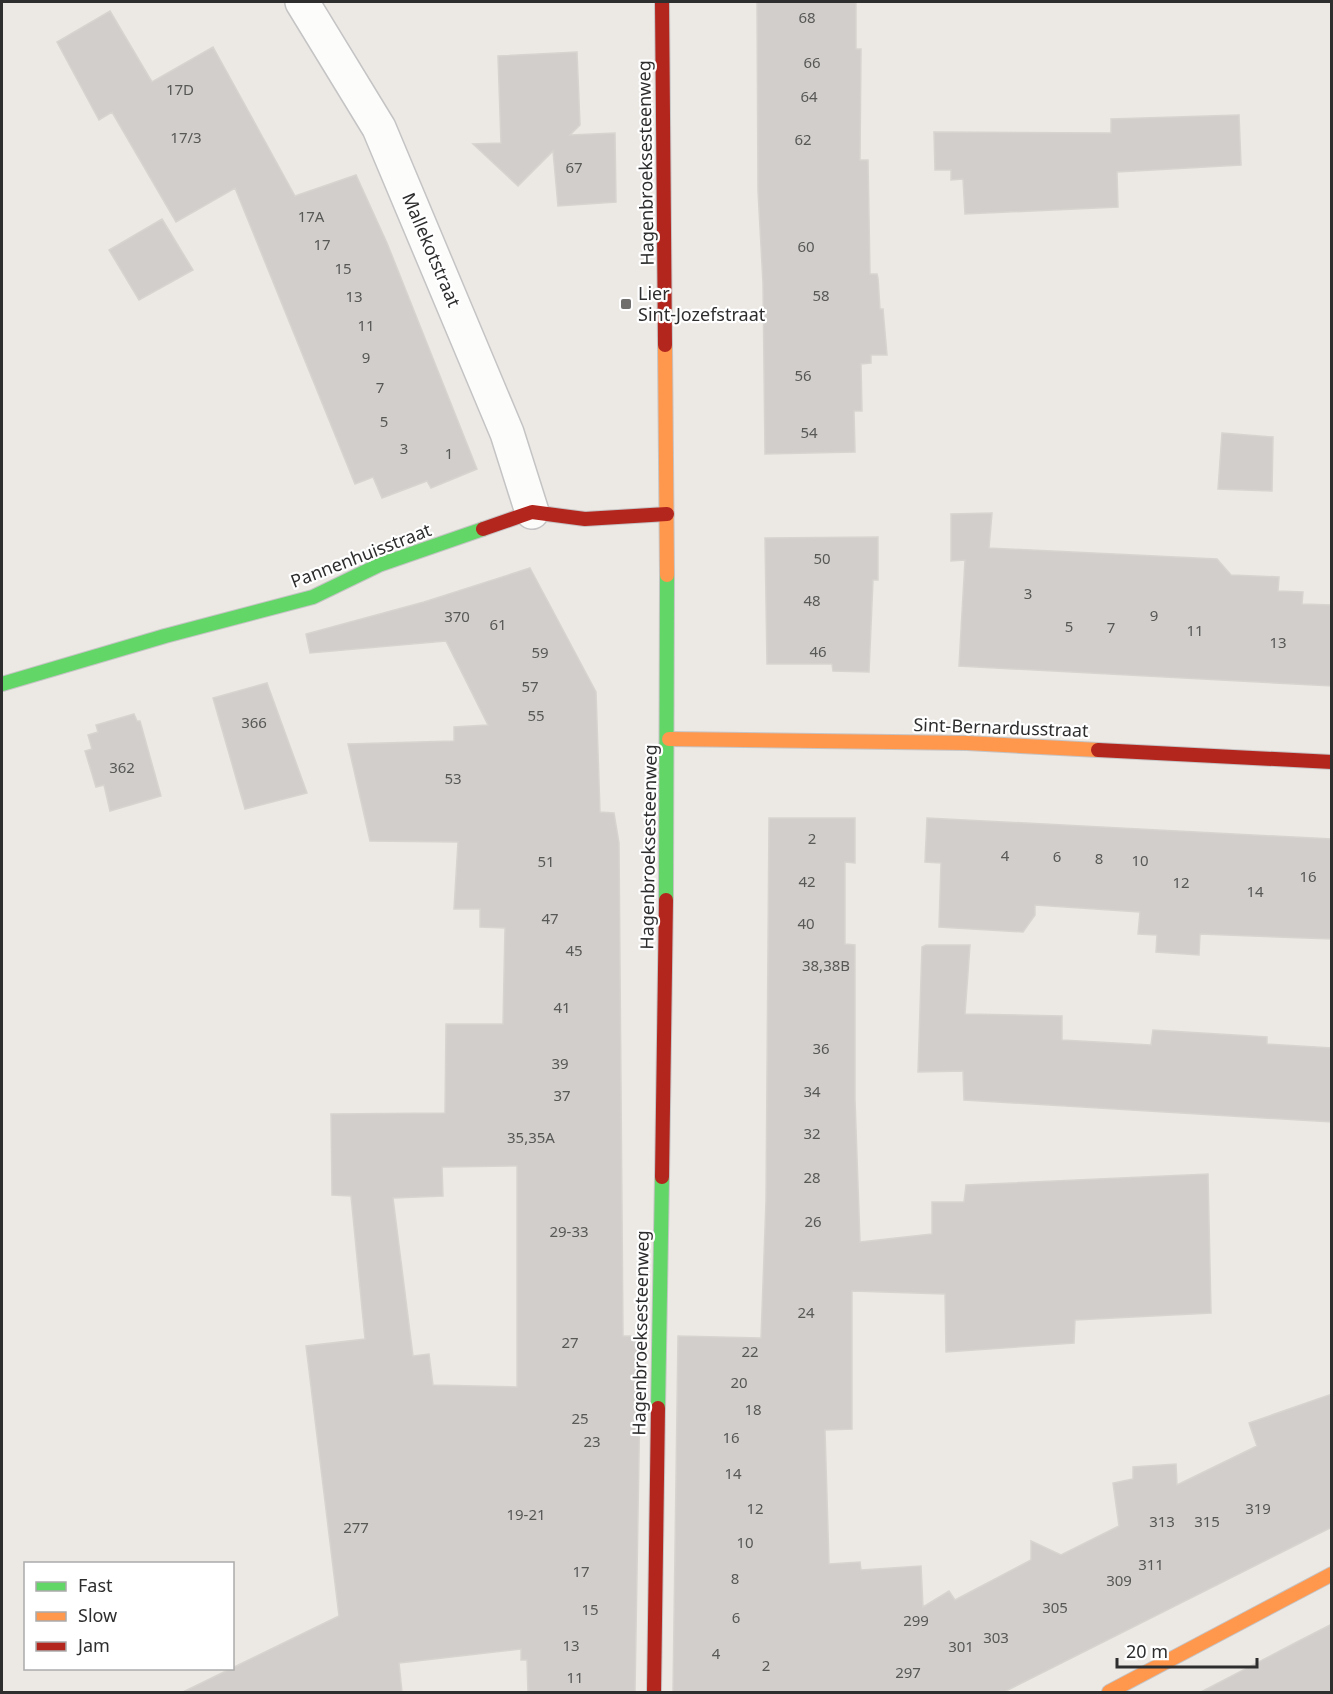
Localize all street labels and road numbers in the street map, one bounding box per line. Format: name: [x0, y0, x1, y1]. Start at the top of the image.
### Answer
street label: Hagenbroeksesteenweg: [631, 60, 659, 266]
street label: Mallekotstraat: [397, 189, 467, 311]
street label: Pannenhuisstraat: [287, 517, 435, 593]
street label: Sint-Bernardusstraat: [913, 712, 1090, 742]
street label: Hagenbroeksesteenweg: [634, 744, 662, 950]
street label: Hagenbroeksesteenweg: [626, 1230, 654, 1436]

